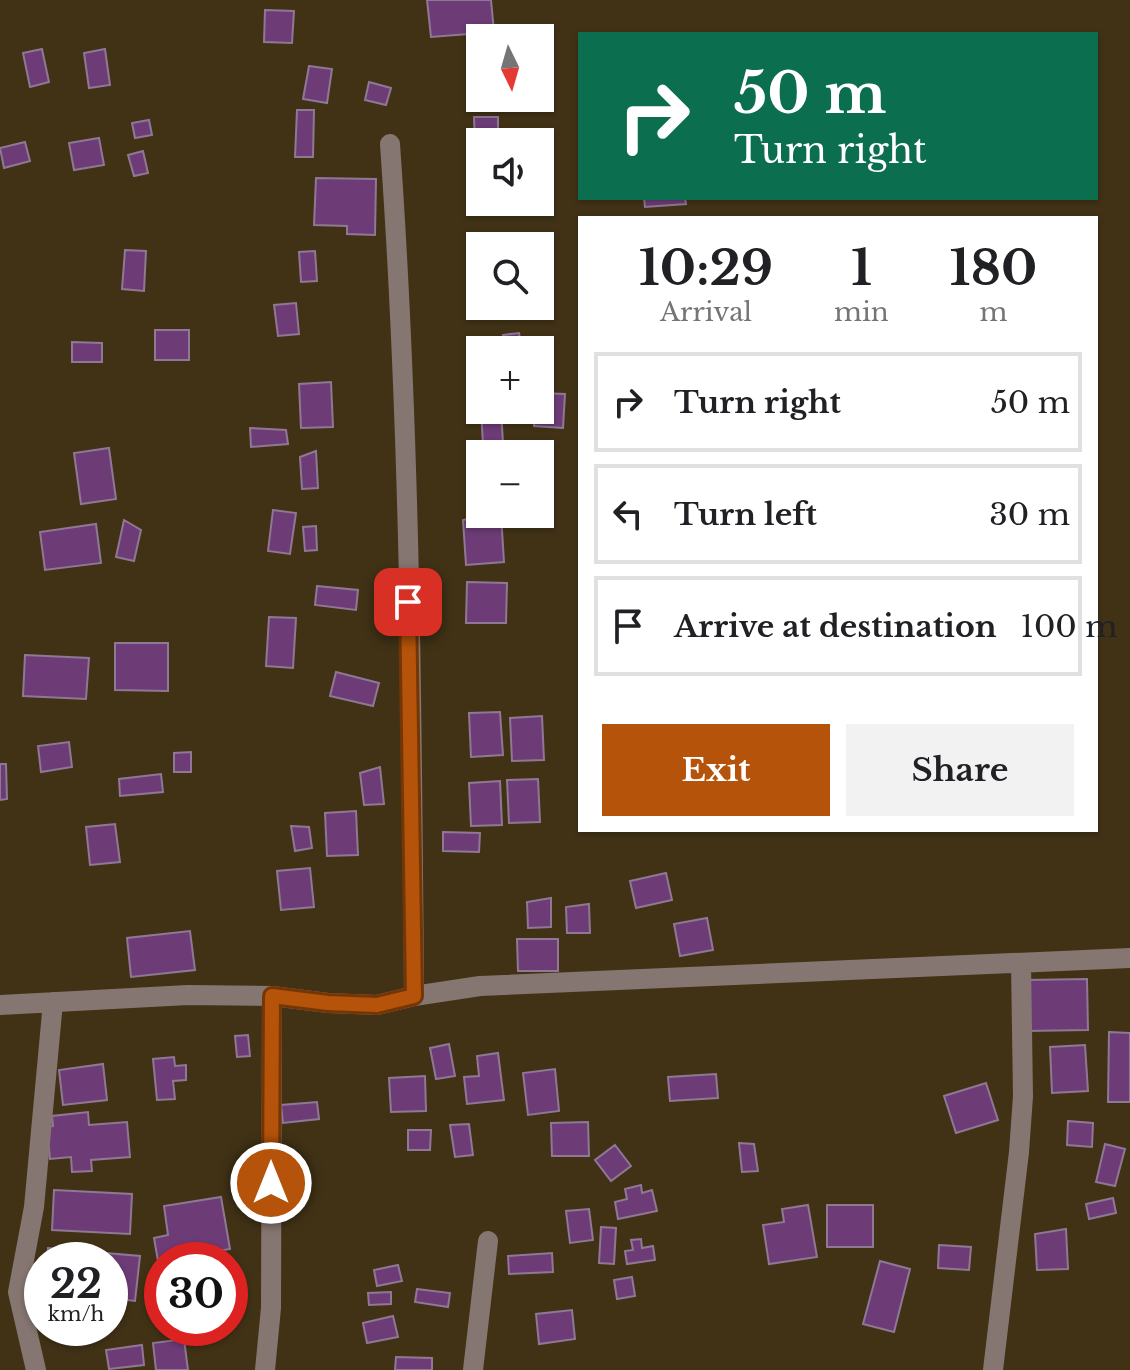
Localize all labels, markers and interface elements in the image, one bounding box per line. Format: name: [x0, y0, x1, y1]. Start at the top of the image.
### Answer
north arrow: [466, 24, 554, 112]
map controls: [466, 24, 554, 528]
text: 50 m: [734, 59, 886, 128]
icon: right: [602, 64, 706, 168]
button: sound: [466, 128, 554, 216]
text: Turn right: [734, 128, 927, 173]
button: search: [466, 232, 554, 320]
text: 10:29: [639, 238, 773, 298]
text: 1: [851, 238, 872, 298]
text: 180: [950, 238, 1037, 298]
text: Arrival: [660, 296, 752, 328]
text: min: [834, 296, 889, 328]
text: m: [979, 296, 1007, 328]
button: +: [466, 336, 554, 424]
icon: right: [606, 380, 650, 424]
text: Turn right: [674, 384, 841, 421]
text: 50 m: [991, 384, 1070, 421]
button: −: [466, 440, 554, 528]
icon: left: [606, 492, 650, 536]
text: Turn left: [674, 496, 817, 533]
text: 30 m: [989, 496, 1070, 533]
pin: [374, 568, 442, 636]
icon: arrive: [386, 580, 430, 624]
icon: arrive: [606, 604, 650, 648]
text: Arrive at destination: [674, 608, 997, 645]
text: 100 m: [1021, 608, 1118, 645]
button: Exit: [602, 724, 830, 816]
button: Share: [846, 724, 1074, 816]
position arrow: [229, 1141, 313, 1225]
speed limit sign: 30: [144, 1242, 248, 1346]
text: 22: [50, 1259, 102, 1309]
text: km/h: [48, 1302, 104, 1326]

